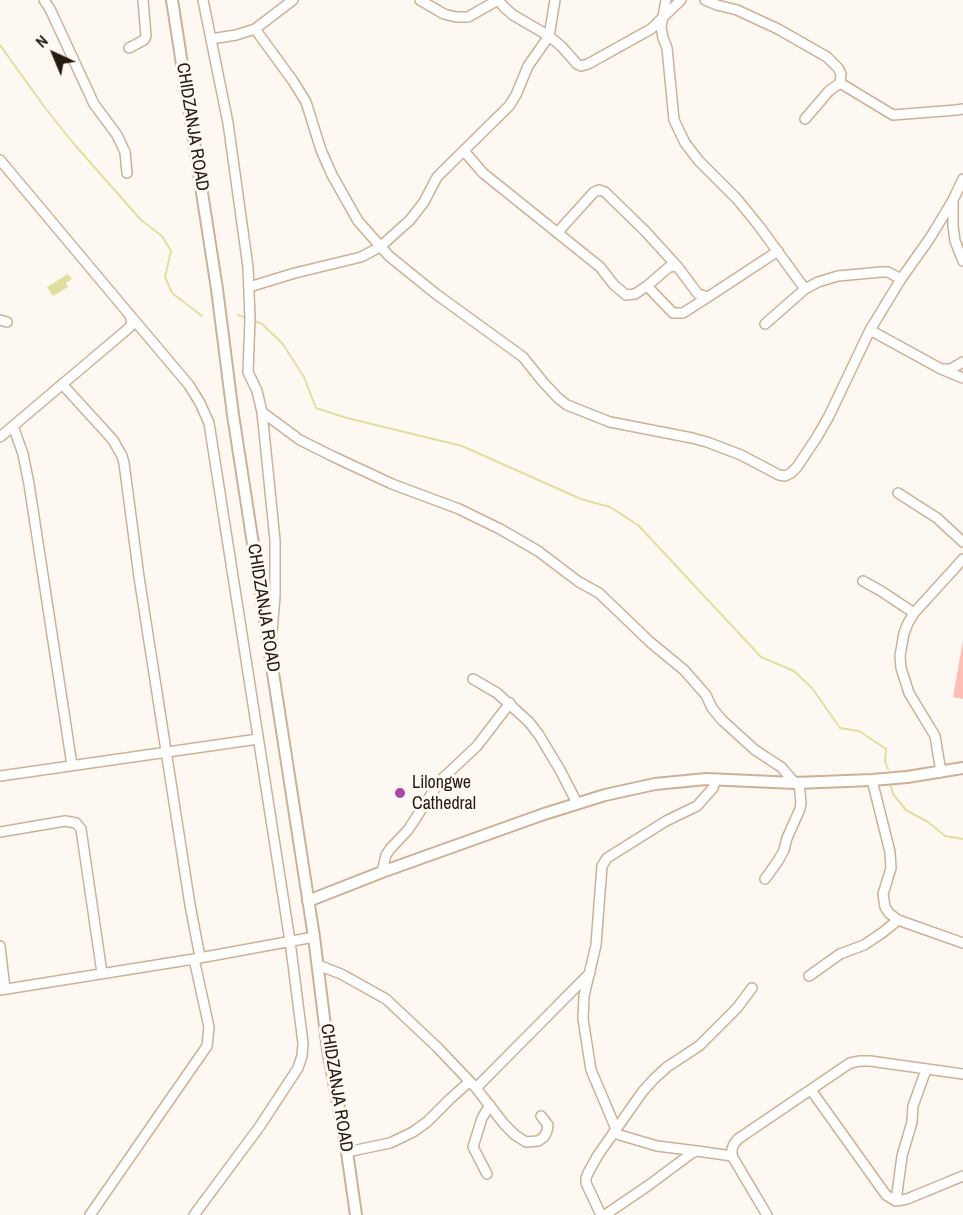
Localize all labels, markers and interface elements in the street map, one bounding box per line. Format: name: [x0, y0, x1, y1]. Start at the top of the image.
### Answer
north arrow: [24, 24, 84, 84]
text: N: [30, 30, 53, 52]
street label: CHIDZANJA ROAD: [171, 61, 213, 193]
street label: CHIDZANJA ROAD: [242, 542, 284, 674]
place label: Lilongwe Cathedral: [412, 772, 476, 814]
marker: Lilongwe Cathedral: [393, 786, 407, 800]
street label: CHIDZANJA ROAD: [315, 1022, 357, 1154]

